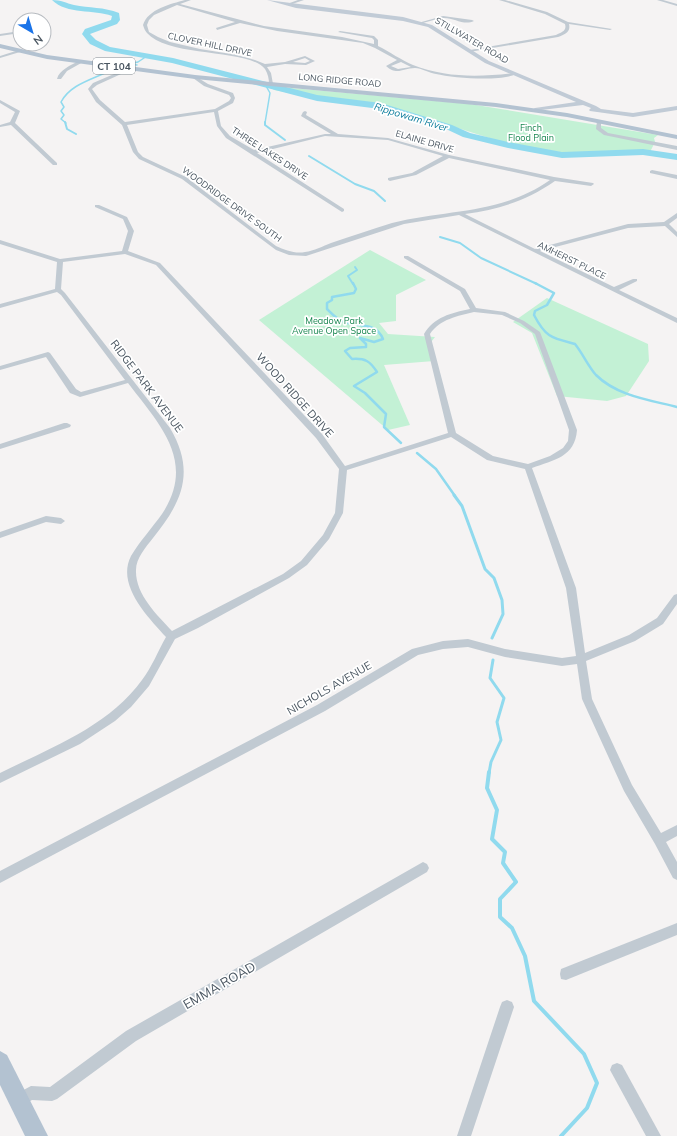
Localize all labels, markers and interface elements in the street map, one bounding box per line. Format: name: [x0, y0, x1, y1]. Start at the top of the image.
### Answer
north arrow: [12, 12, 52, 52]
street label: STILLWATER ROAD: [433, 14, 511, 66]
street label: CLOVER HILL DRIVE: [167, 30, 253, 58]
text: N: [31, 32, 46, 48]
road number: CT 104: [93, 58, 135, 74]
street label: LONG RIDGE ROAD: [298, 71, 382, 89]
water label: Rippowam River: [373, 100, 450, 135]
park label: Finch Flood Plain: [508, 122, 554, 143]
street label: THREE LAKES DRIVE: [230, 124, 310, 182]
street label: ELAINE DRIVE: [395, 127, 455, 155]
street label: WOODRIDGE DRIVE SOUTH: [180, 164, 284, 244]
street label: AMHERST PLACE: [536, 239, 608, 281]
park label: Meadow Park Avenue Open Space: [292, 315, 376, 336]
street label: RIDGE PARK AVENUE: [108, 337, 186, 435]
street label: WOOD RIDGE DRIVE: [253, 350, 337, 440]
street label: NICHOLS AVENUE: [284, 658, 374, 718]
street label: EMMA ROAD: [180, 958, 258, 1012]

